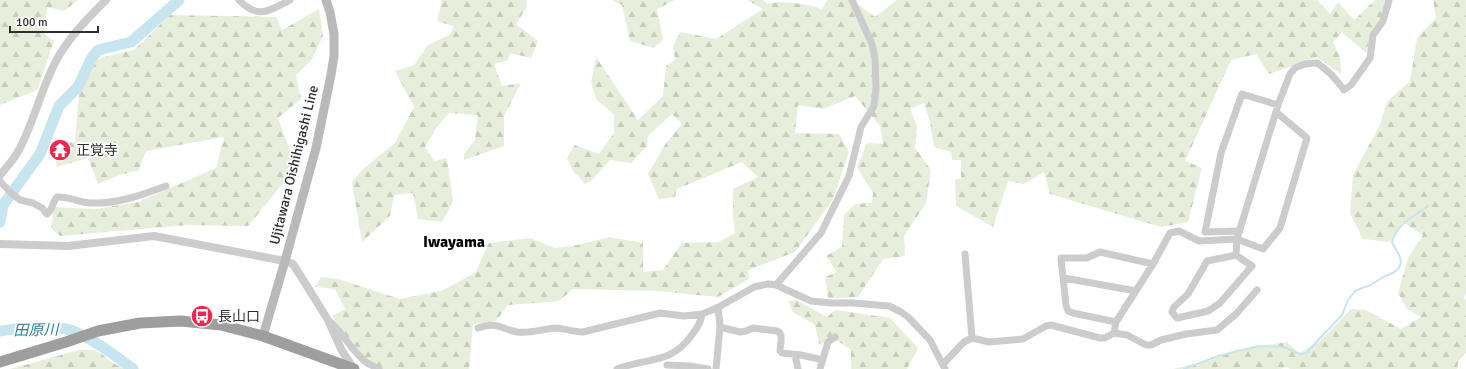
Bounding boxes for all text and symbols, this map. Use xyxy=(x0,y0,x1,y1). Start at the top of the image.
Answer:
scale bar xyxy=(10,8,98,34)
text: 100 m xyxy=(16,15,48,30)
street label: Ujitawara Oishihigashi Line xyxy=(266,84,322,246)
temple icon: 正覚寺 xyxy=(47,137,73,163)
place label: 正覚寺 xyxy=(76,142,118,159)
district label: Iwayama xyxy=(423,232,485,252)
bus stop icon: 長山口 xyxy=(189,303,215,329)
place label: 長山口 xyxy=(218,308,260,325)
water label: 田原川 xyxy=(13,321,61,339)

